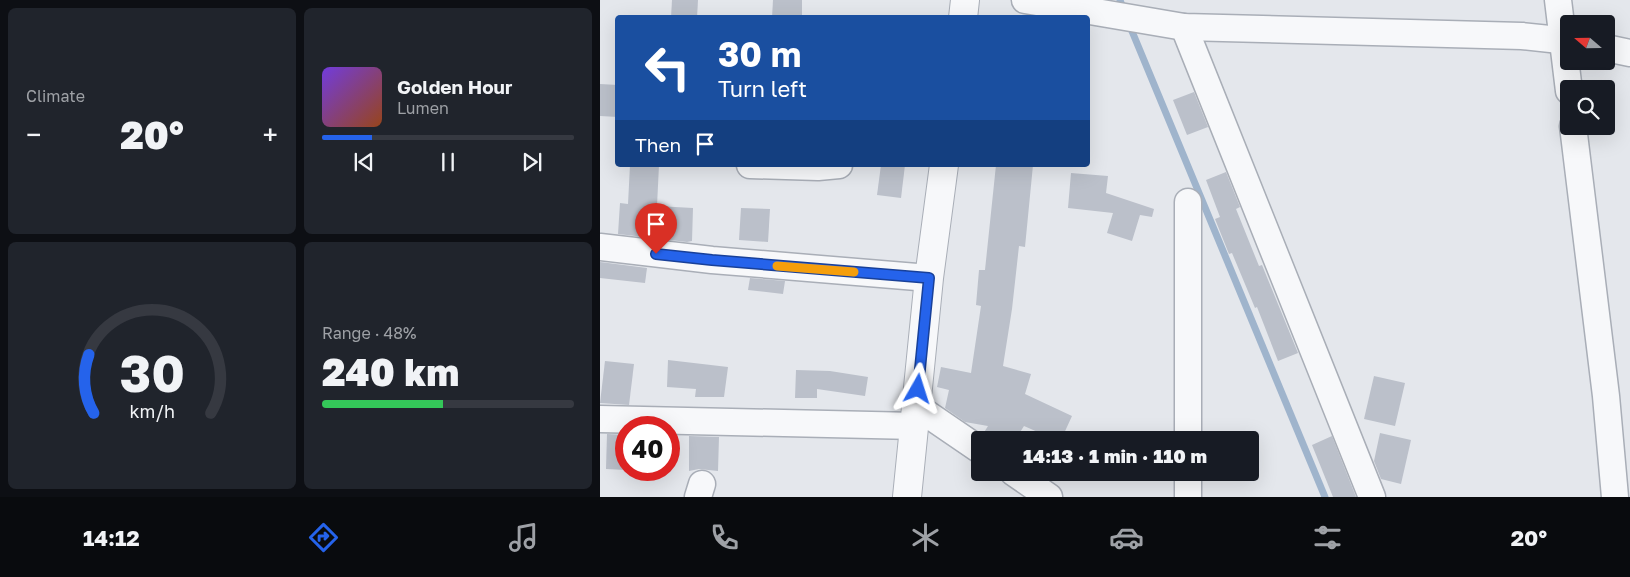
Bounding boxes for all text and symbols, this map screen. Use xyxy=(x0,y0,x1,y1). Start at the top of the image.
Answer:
north arrow xyxy=(1560,15,1615,70)
map controls xyxy=(1560,15,1615,135)
text: 30 m xyxy=(718,33,801,75)
icon: left xyxy=(635,35,700,100)
text: Golden Hour xyxy=(397,75,512,98)
text: Turn left xyxy=(718,75,807,102)
button: search xyxy=(1560,80,1615,135)
text: Climate xyxy=(26,86,85,106)
text: Lumen xyxy=(397,98,449,118)
text: 20° xyxy=(120,112,184,157)
text: − xyxy=(26,118,41,151)
text: + xyxy=(263,118,278,151)
icon: arrive xyxy=(691,130,719,158)
text: Then xyxy=(635,133,681,156)
icon: previous xyxy=(350,148,378,176)
icon: pause xyxy=(434,148,462,176)
icon: next xyxy=(518,148,546,176)
pin xyxy=(635,203,677,254)
icon: arrive xyxy=(642,210,670,238)
text: Range · 48% xyxy=(322,323,416,343)
text: 30 xyxy=(119,341,185,403)
text: 240 km xyxy=(322,349,459,394)
position arrow xyxy=(891,362,943,414)
text: km/h xyxy=(129,400,175,422)
speed limit sign: 40 xyxy=(615,416,680,481)
text: 14:13 · 1 min · 110 m xyxy=(1023,444,1207,467)
icon: directions xyxy=(306,520,341,555)
icon: music xyxy=(506,520,541,555)
icon: phone xyxy=(707,520,742,555)
icon: climate xyxy=(908,520,943,555)
icon: car xyxy=(1109,520,1144,555)
icon: filters xyxy=(1310,520,1345,555)
text: 14:12 xyxy=(83,524,140,551)
text: 20° xyxy=(1511,524,1547,551)

